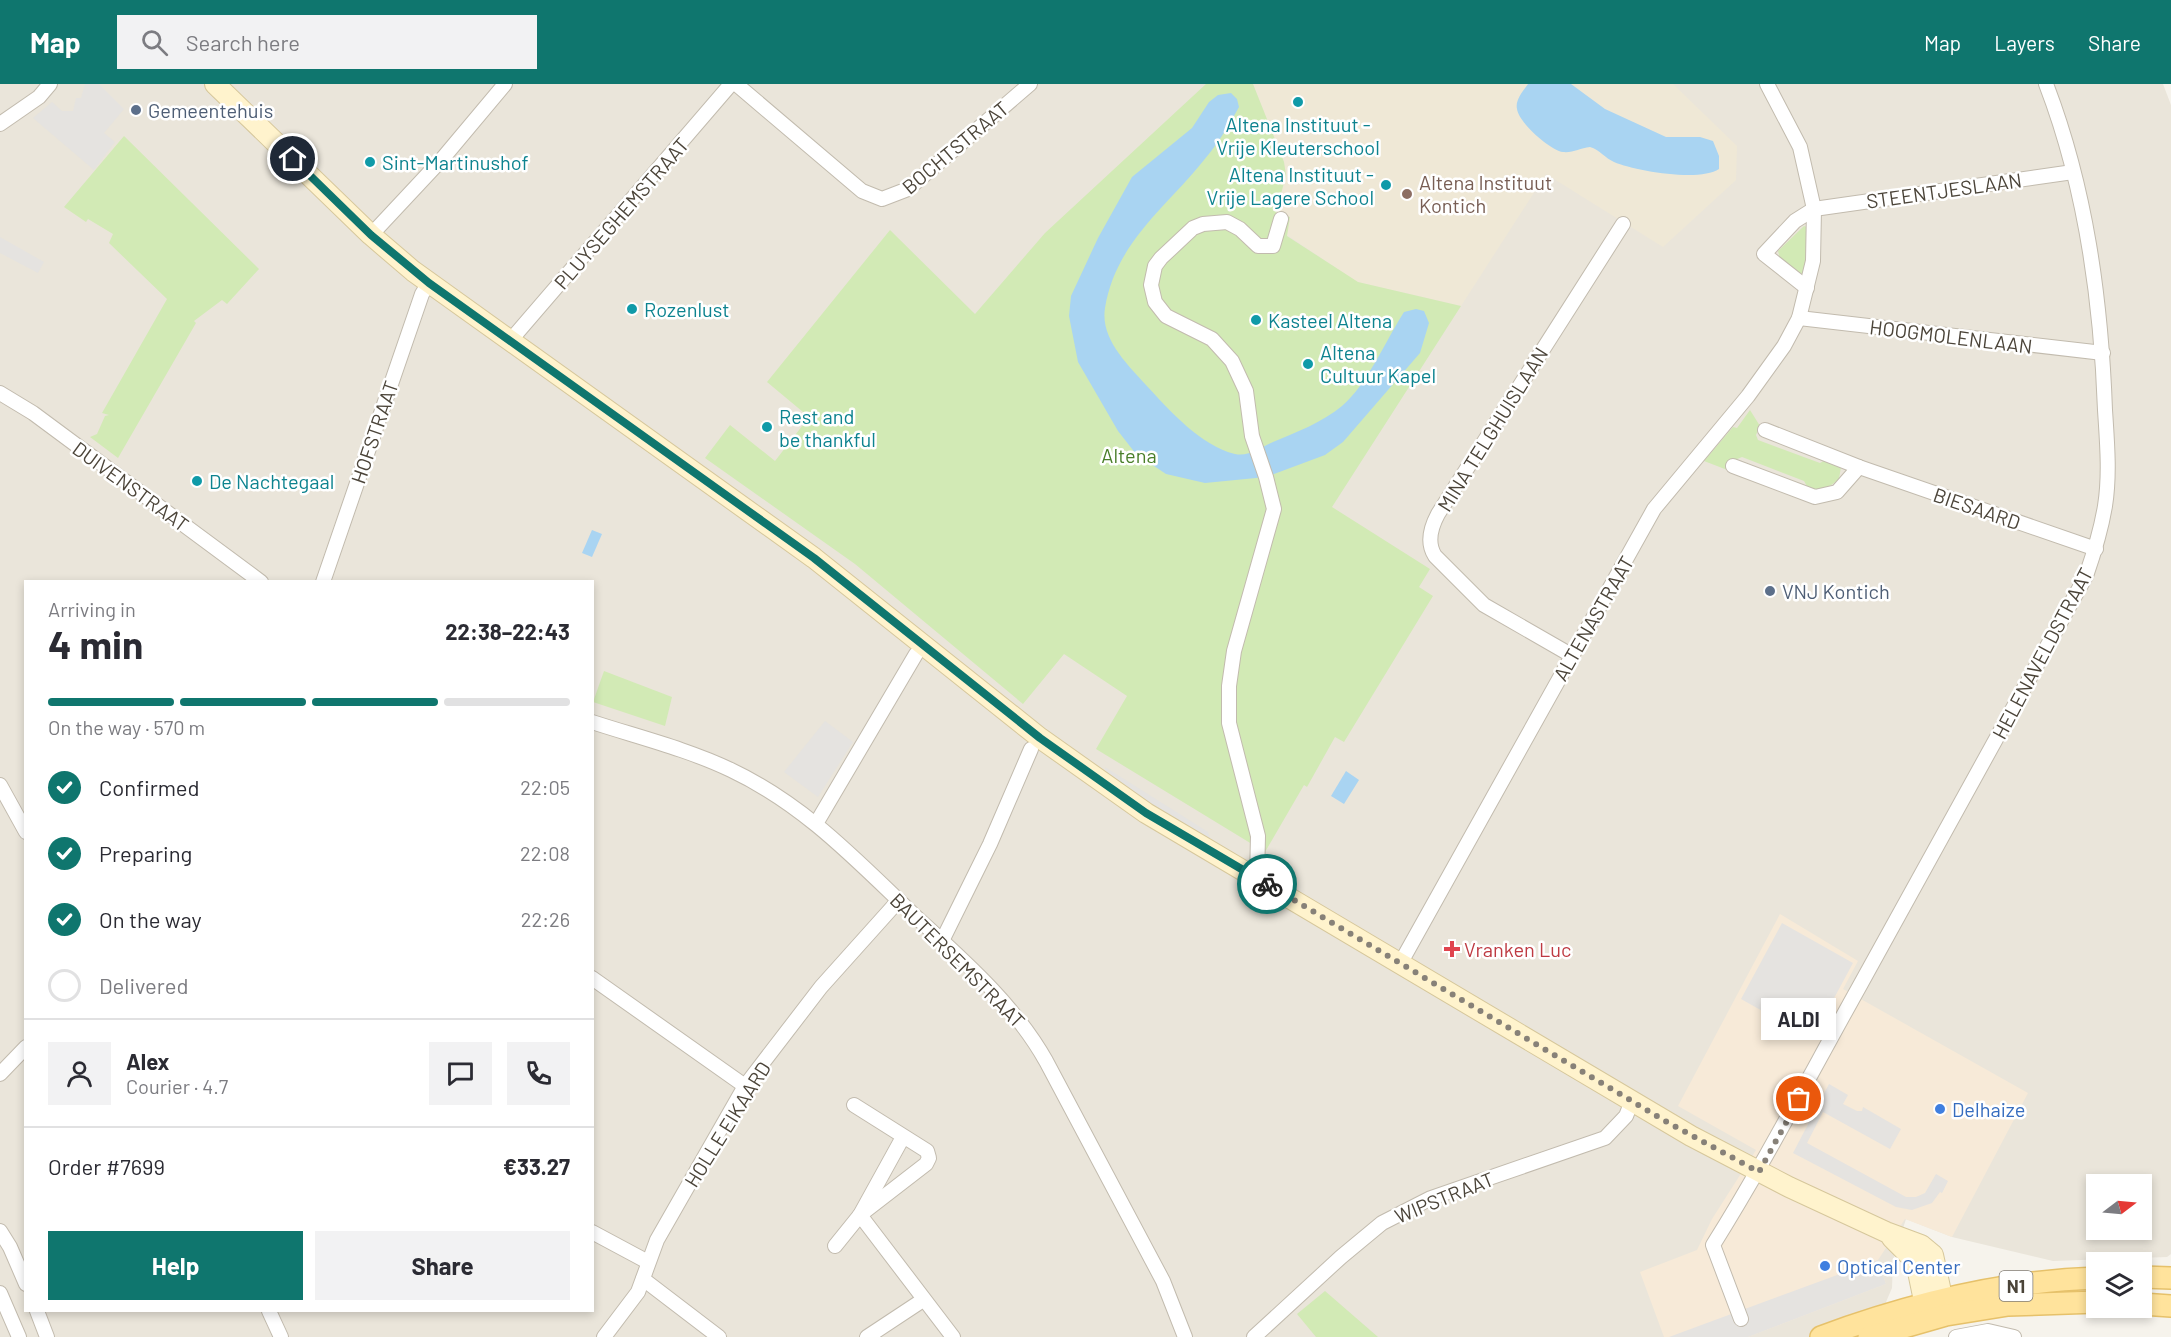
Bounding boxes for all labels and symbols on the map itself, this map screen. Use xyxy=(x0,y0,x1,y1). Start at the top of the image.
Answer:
marker: Altena Instituut - Vrije Kleuterschool xyxy=(1291,95,1305,109)
street label: BOCHTSTRAAT xyxy=(897,96,1013,198)
place label: Gemeentehuis xyxy=(148,98,273,122)
marker: Gemeentehuis xyxy=(129,103,143,117)
place label: Altena Instituut - Vrije Kleuterschool xyxy=(1216,112,1380,159)
street label: PLUYSEGHEMSTRAAT xyxy=(549,132,693,294)
pin xyxy=(267,133,318,184)
place label: Sint-Martinushof xyxy=(382,150,529,174)
marker: Sint-Martinushof xyxy=(363,155,377,169)
place label: Altena Instituut - Vrije Lagere School xyxy=(1207,162,1374,209)
street label: STEENTJESLAAN xyxy=(1865,167,2023,213)
place label: Altena Instituut Kontich xyxy=(1419,170,1552,217)
marker: Altena Instituut - Vrije Lagere School xyxy=(1379,178,1393,192)
marker: Altena Instituut Kontich xyxy=(1400,187,1414,201)
place label: Rozenlust xyxy=(644,297,730,321)
marker: Rozenlust xyxy=(625,302,639,316)
place label: Kasteel Altena xyxy=(1268,308,1392,332)
marker: Kasteel Altena xyxy=(1249,313,1263,327)
street label: HOOGMOLENLAAN xyxy=(1868,314,2034,358)
place label: Altena Cultuur Kapel xyxy=(1320,340,1436,387)
street label: MINA TELGHUISLAAN xyxy=(1432,342,1552,516)
marker: Altena Cultuur Kapel xyxy=(1301,357,1315,371)
street label: HOFSTRAAT xyxy=(345,378,403,486)
place label: Rest and be thankful xyxy=(779,404,876,451)
marker: Rest and be thankful xyxy=(760,420,774,434)
street label: DUIVENSTRAAT xyxy=(68,436,194,536)
park label: Altena xyxy=(1101,443,1157,467)
place label: De Nachtegaal xyxy=(209,469,334,493)
marker: De Nachtegaal xyxy=(190,474,204,488)
street label: BIESAARD xyxy=(1930,482,2024,534)
street label: ALTENASTRAAT xyxy=(1548,551,1638,685)
street label: HELENAVELDSTRAAT xyxy=(1987,563,2097,743)
place label: VNJ Kontich xyxy=(1782,579,1890,603)
marker: VNJ Kontich xyxy=(1763,584,1777,598)
courier xyxy=(1237,854,1297,914)
street label: BAUTERSEMSTRAAT xyxy=(886,888,1030,1032)
place label: Vranken Luc xyxy=(1464,937,1571,961)
marker: Vranken Luc xyxy=(1445,942,1459,956)
callout: ALDI xyxy=(1762,997,1836,1039)
street label: HOLLE EIKAARD xyxy=(679,1057,775,1191)
pin xyxy=(1773,1073,1824,1124)
place label: Delhaize xyxy=(1952,1097,2025,1121)
marker: Delhaize xyxy=(1933,1102,1947,1116)
street label: WIPSTRAAT xyxy=(1391,1166,1497,1228)
north arrow xyxy=(2086,1174,2152,1240)
place label: Optical Center xyxy=(1837,1254,1961,1278)
marker: Optical Center xyxy=(1818,1259,1832,1273)
road number: N1 xyxy=(2000,1271,2032,1301)

